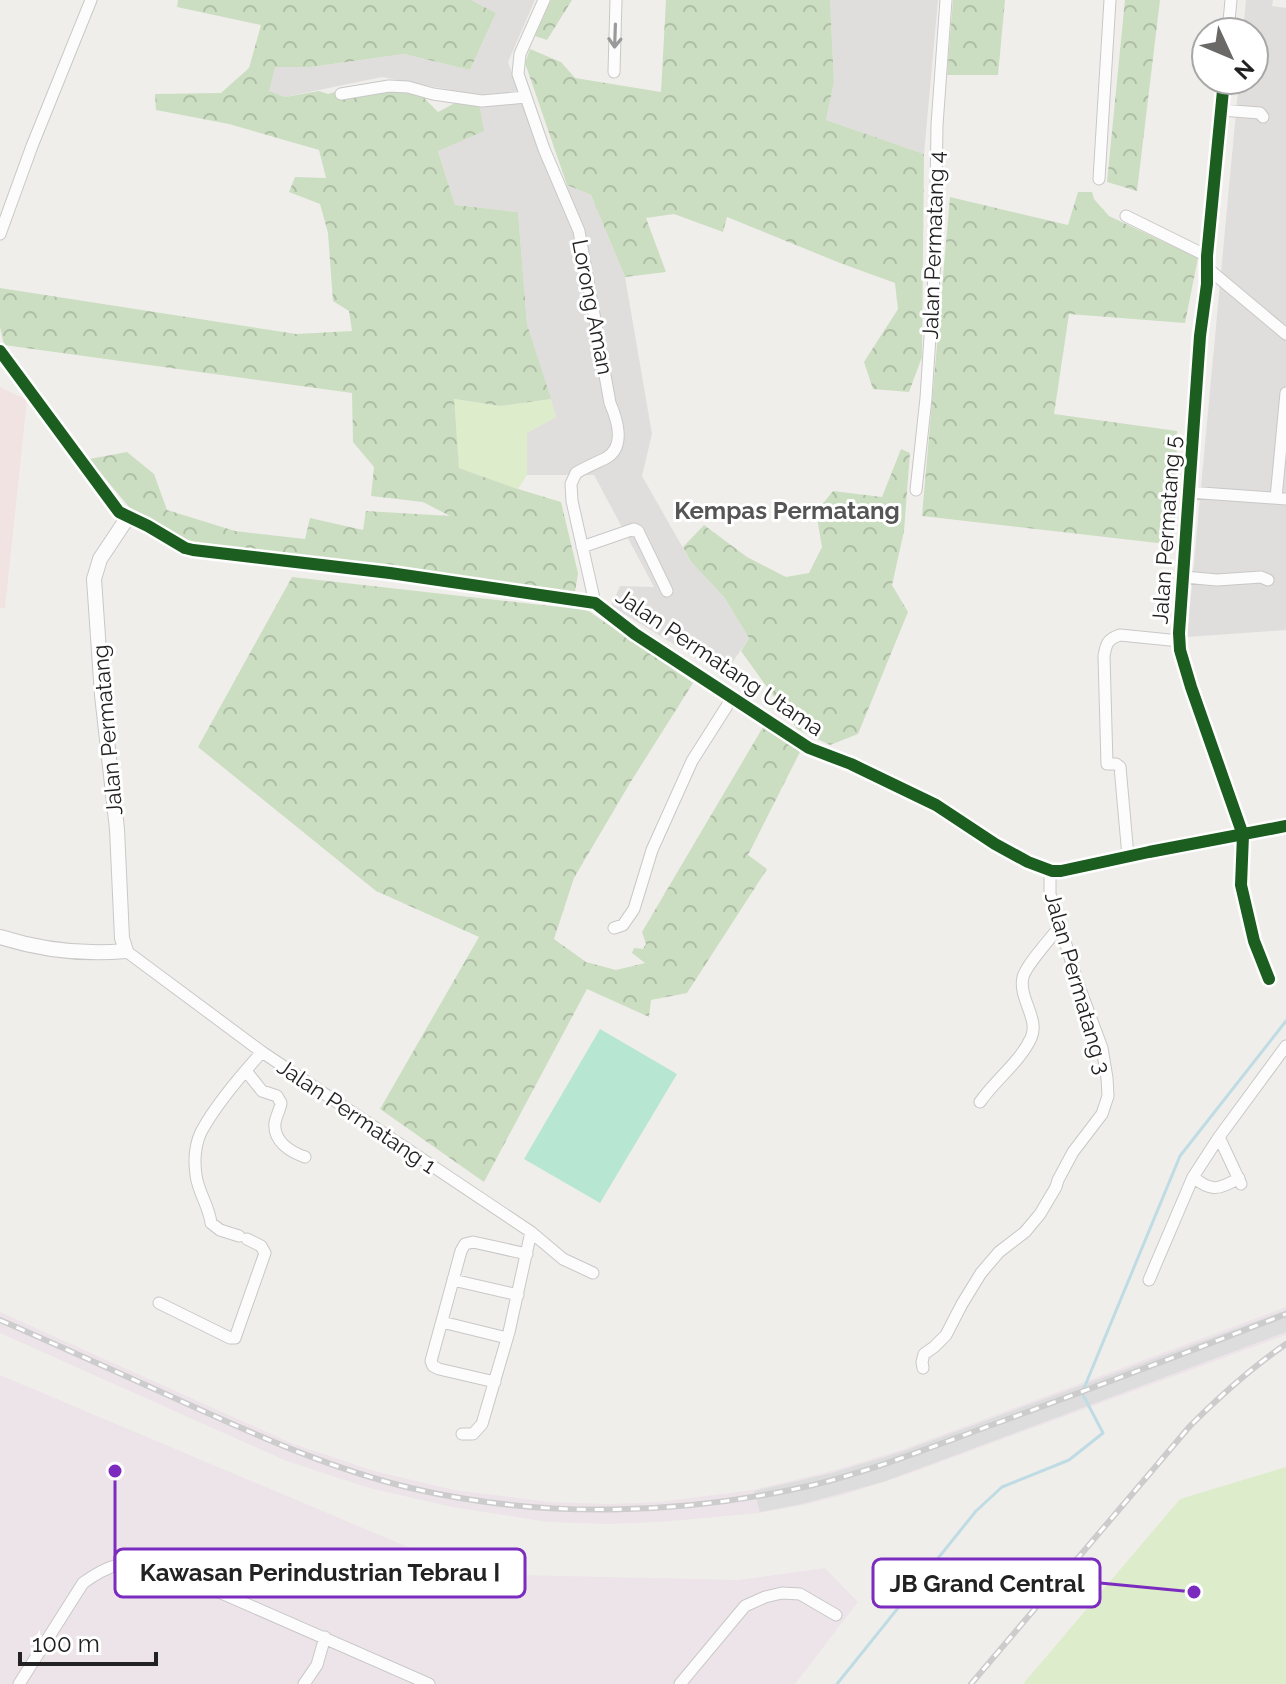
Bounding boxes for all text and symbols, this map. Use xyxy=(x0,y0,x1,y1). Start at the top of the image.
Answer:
north arrow xyxy=(1190,16,1270,96)
one-way arrow xyxy=(608,22,623,49)
text: N xyxy=(1229,55,1260,85)
street label: Jalan Permatang 4 xyxy=(917,150,949,340)
street label: Lorong Aman xyxy=(567,237,619,377)
street label: Jalan Permatang 5 xyxy=(1146,435,1186,625)
district label: Kempas Permatang xyxy=(674,496,900,525)
street label: Jalan Permatang Utama xyxy=(611,583,829,741)
street label: Jalan Permatang xyxy=(87,644,127,816)
street label: Jalan Permatang 3 xyxy=(1040,889,1116,1077)
street label: Jalan Permatang 1 xyxy=(273,1053,441,1179)
callout: Kawasan Perindustrian Tebrau Ⅰ xyxy=(115,1549,525,1597)
text: Kawasan Perindustrian Tebrau Ⅰ xyxy=(140,1558,500,1587)
callout: JB Grand Central xyxy=(873,1559,1100,1607)
text: JB Grand Central xyxy=(889,1569,1085,1598)
scale bar xyxy=(20,1616,156,1666)
text: 100 m xyxy=(32,1629,100,1658)

